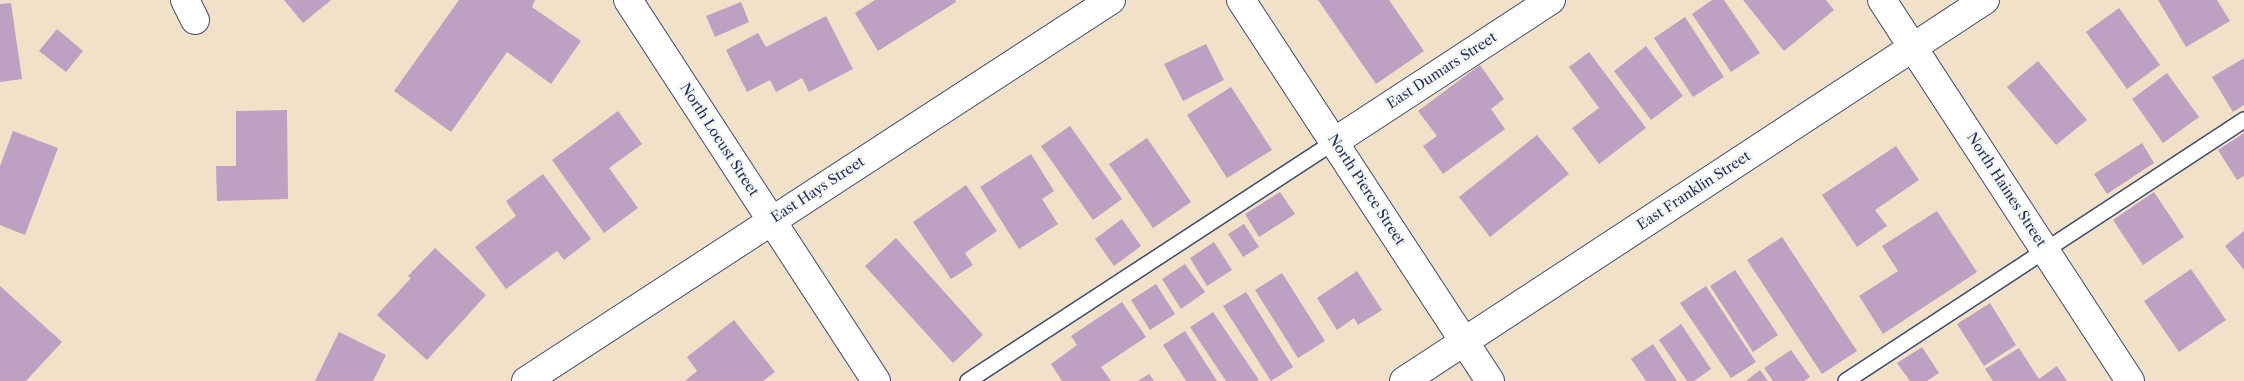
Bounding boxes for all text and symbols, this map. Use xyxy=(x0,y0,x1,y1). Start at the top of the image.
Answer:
street label: East Dumars Street xyxy=(1384,29,1500,113)
street label: North Locust Street xyxy=(676,80,762,200)
street label: North Haines Street xyxy=(1963,130,2049,250)
street label: North Pierce Street xyxy=(1324,131,1408,249)
street label: East Franklin Street xyxy=(1634,148,1754,234)
street label: East Hays Street xyxy=(768,154,868,226)

